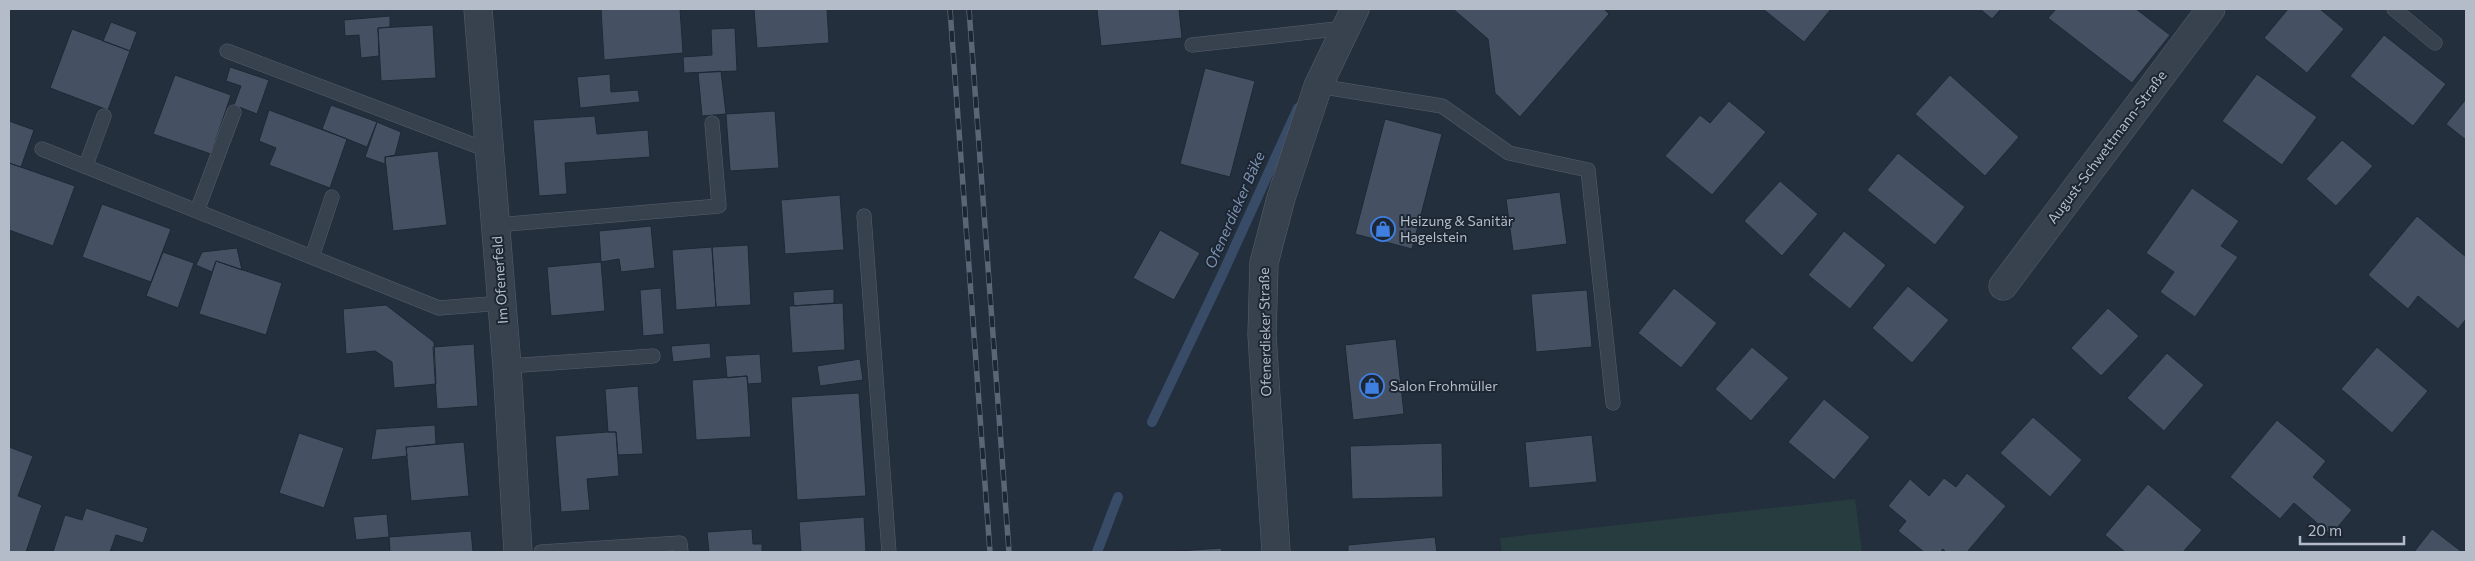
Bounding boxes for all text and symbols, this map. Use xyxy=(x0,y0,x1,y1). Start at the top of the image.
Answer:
street label: August-Schwettmann-Straße xyxy=(2043,67,2170,227)
water label: Ofenerdieker Bäke xyxy=(1200,148,1268,271)
place label: Heizung & Sanitär Hagelstein xyxy=(1400,212,1514,245)
shop icon: Heizung & Sanitär Hagelstein xyxy=(1370,216,1396,242)
street label: Im Ofenerfeld xyxy=(488,236,511,325)
street label: Ofenerdieker Straße xyxy=(1255,267,1274,397)
shop icon: Salon Frohmüller xyxy=(1359,373,1385,399)
place label: Salon Frohmüller xyxy=(1390,377,1498,394)
scale bar xyxy=(2300,514,2404,546)
text: 20 m xyxy=(2308,521,2342,539)

